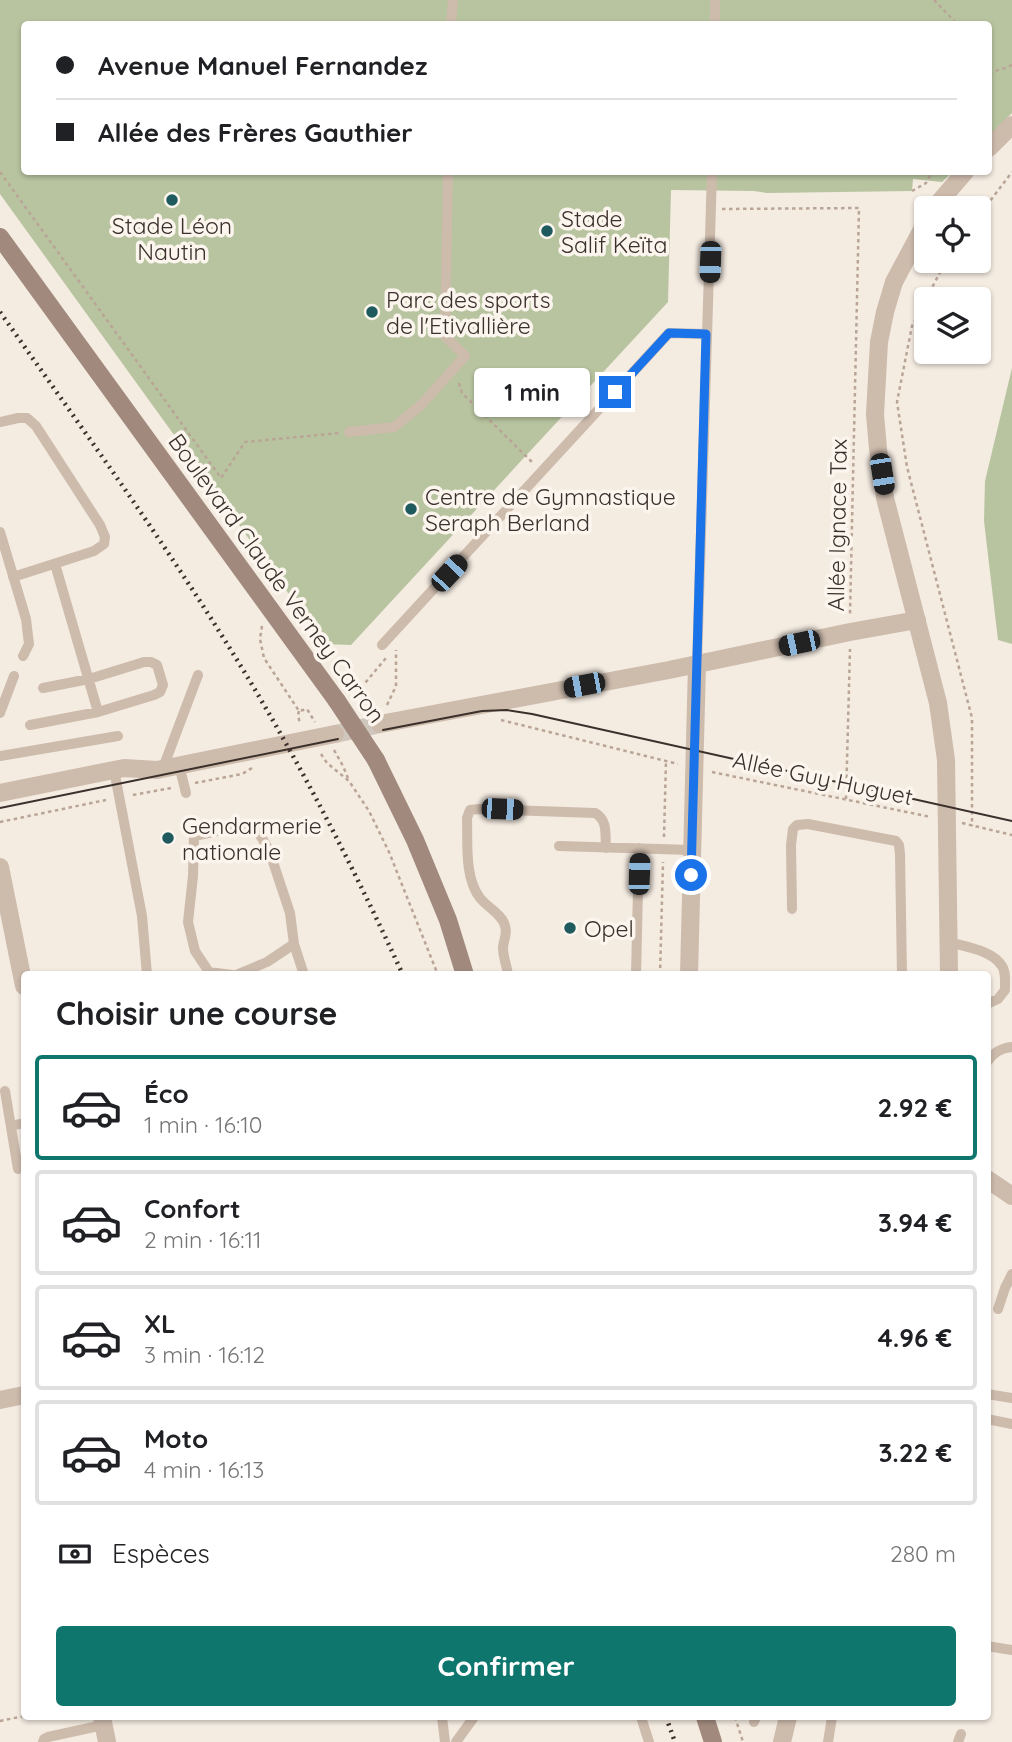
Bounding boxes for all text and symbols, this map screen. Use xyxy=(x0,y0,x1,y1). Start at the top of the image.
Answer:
text: Avenue Manuel Fernandez xyxy=(98,49,428,82)
text: Allée des Frères Gauthier xyxy=(98,116,413,149)
marker: Stade Léon Nautin xyxy=(164,192,180,208)
map controls xyxy=(914,196,991,364)
button: locate xyxy=(914,196,991,273)
place label: Stade Salif Keïta xyxy=(561,204,667,259)
place label: Stade Léon Nautin xyxy=(112,211,232,266)
marker: Stade Salif Keïta xyxy=(539,223,555,239)
car xyxy=(699,241,722,283)
place label: Parc des sports de l'Etivallière xyxy=(386,285,551,340)
button: layers xyxy=(914,287,991,364)
marker: Parc des sports de l'Etivallière xyxy=(364,304,380,320)
callout: 1 min xyxy=(475,368,590,416)
route end xyxy=(599,376,631,408)
text: 1 min xyxy=(504,378,560,407)
street label: Boulevard Claude Verney Carron xyxy=(162,428,392,728)
street label: Allée Ignace Tax xyxy=(821,438,853,612)
car xyxy=(869,452,896,496)
place label: Centre de Gymnastique Seraph Berland xyxy=(425,482,676,537)
marker: Centre de Gymnastique Seraph Berland xyxy=(403,501,419,517)
car xyxy=(427,550,472,596)
car xyxy=(777,628,822,658)
car xyxy=(562,671,607,699)
street label: Allée Guy Huguet xyxy=(730,745,916,811)
car xyxy=(481,798,524,820)
place label: Gendarmerie nationale xyxy=(182,811,322,866)
marker: Gendarmerie nationale xyxy=(160,830,176,846)
car xyxy=(628,853,651,895)
route start xyxy=(675,859,707,891)
place label: Opel xyxy=(584,914,634,943)
marker: Opel xyxy=(562,920,578,936)
text: Choisir une course xyxy=(56,993,337,1033)
icon: car xyxy=(60,1076,123,1139)
text: Éco xyxy=(144,1077,189,1110)
text: 2.92 € xyxy=(878,1091,952,1124)
text: 1 min · 16:10 xyxy=(144,1110,262,1139)
icon: car xyxy=(60,1191,123,1254)
text: Confort xyxy=(144,1192,241,1225)
text: 3.94 € xyxy=(878,1206,952,1239)
text: 2 min · 16:11 xyxy=(144,1225,261,1254)
icon: car xyxy=(60,1306,123,1369)
text: XL xyxy=(144,1307,176,1340)
text: 4.96 € xyxy=(878,1321,952,1354)
text: 3 min · 16:12 xyxy=(144,1340,265,1369)
icon: car xyxy=(60,1421,123,1484)
text: Moto xyxy=(144,1422,208,1455)
text: 3.22 € xyxy=(878,1436,952,1469)
text: 4 min · 16:13 xyxy=(144,1455,264,1484)
icon: cash xyxy=(56,1535,94,1573)
text: Espèces xyxy=(112,1537,210,1570)
text: 280 m xyxy=(890,1539,956,1568)
button: Confirmer xyxy=(56,1626,956,1706)

